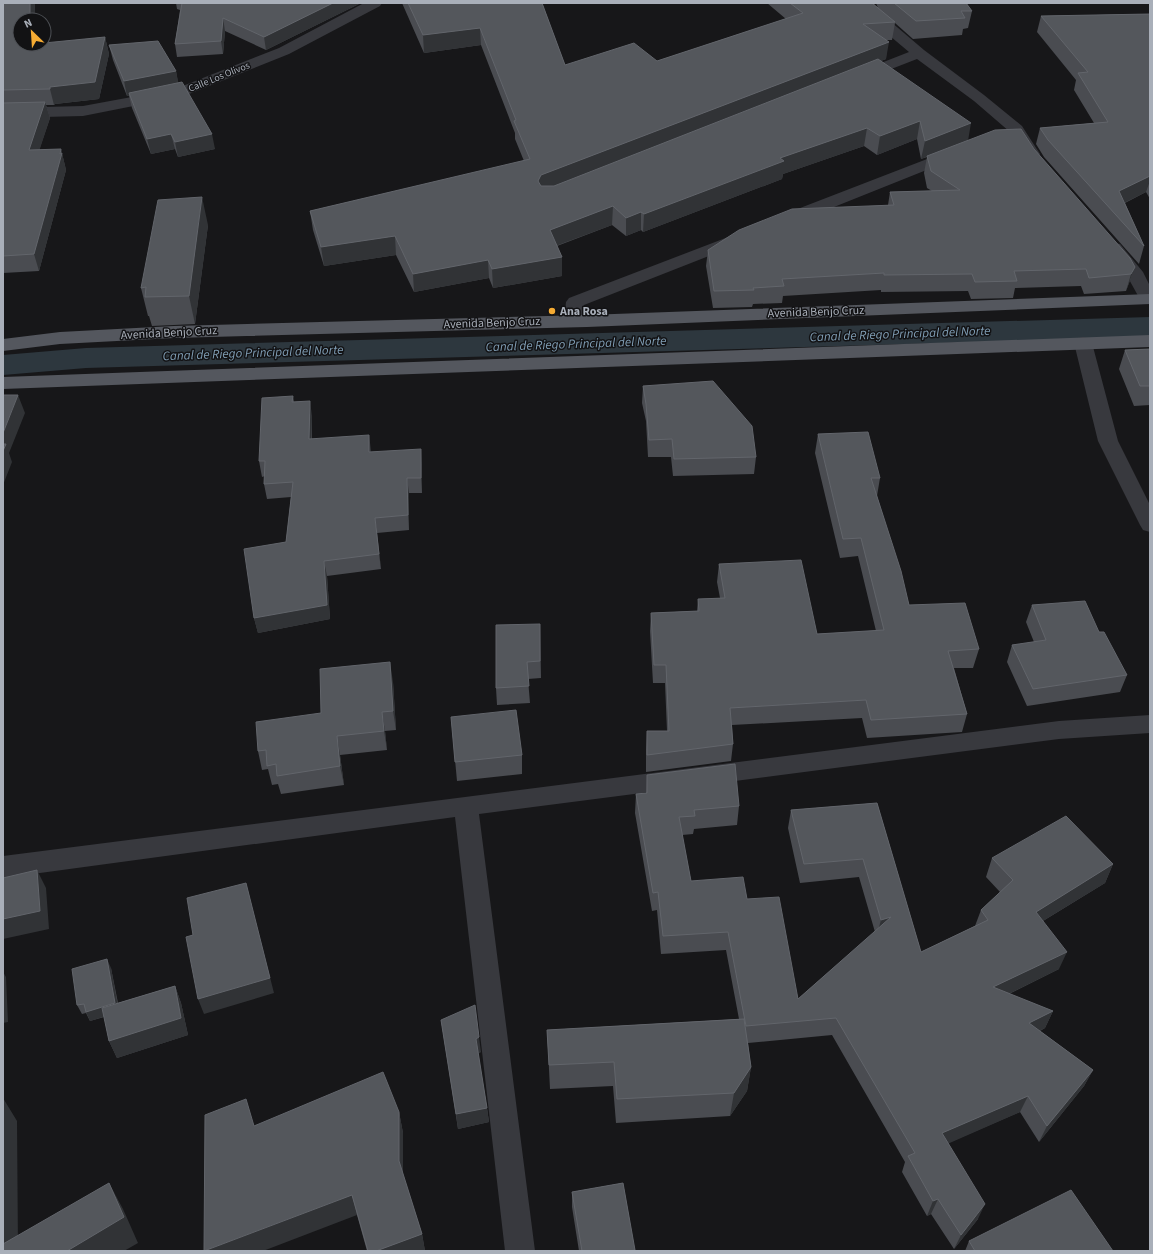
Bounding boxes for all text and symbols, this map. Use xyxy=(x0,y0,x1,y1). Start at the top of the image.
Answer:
north arrow xyxy=(12,12,52,52)
text: N xyxy=(21,15,34,32)
street label: Calle Los Olivos xyxy=(186,58,252,96)
street label: Avenida Benjo Cruz xyxy=(767,302,865,322)
place label: Ana Rosa xyxy=(559,303,608,320)
marker: Ana Rosa xyxy=(547,306,557,316)
street label: Avenida Benjo Cruz xyxy=(443,313,541,333)
street label: Avenida Benjo Cruz xyxy=(120,322,218,344)
water label: Canal de Riego Principal del Norte xyxy=(809,322,991,346)
water label: Canal de Riego Principal del Norte xyxy=(485,332,667,356)
water label: Canal de Riego Principal del Norte xyxy=(162,341,344,365)

